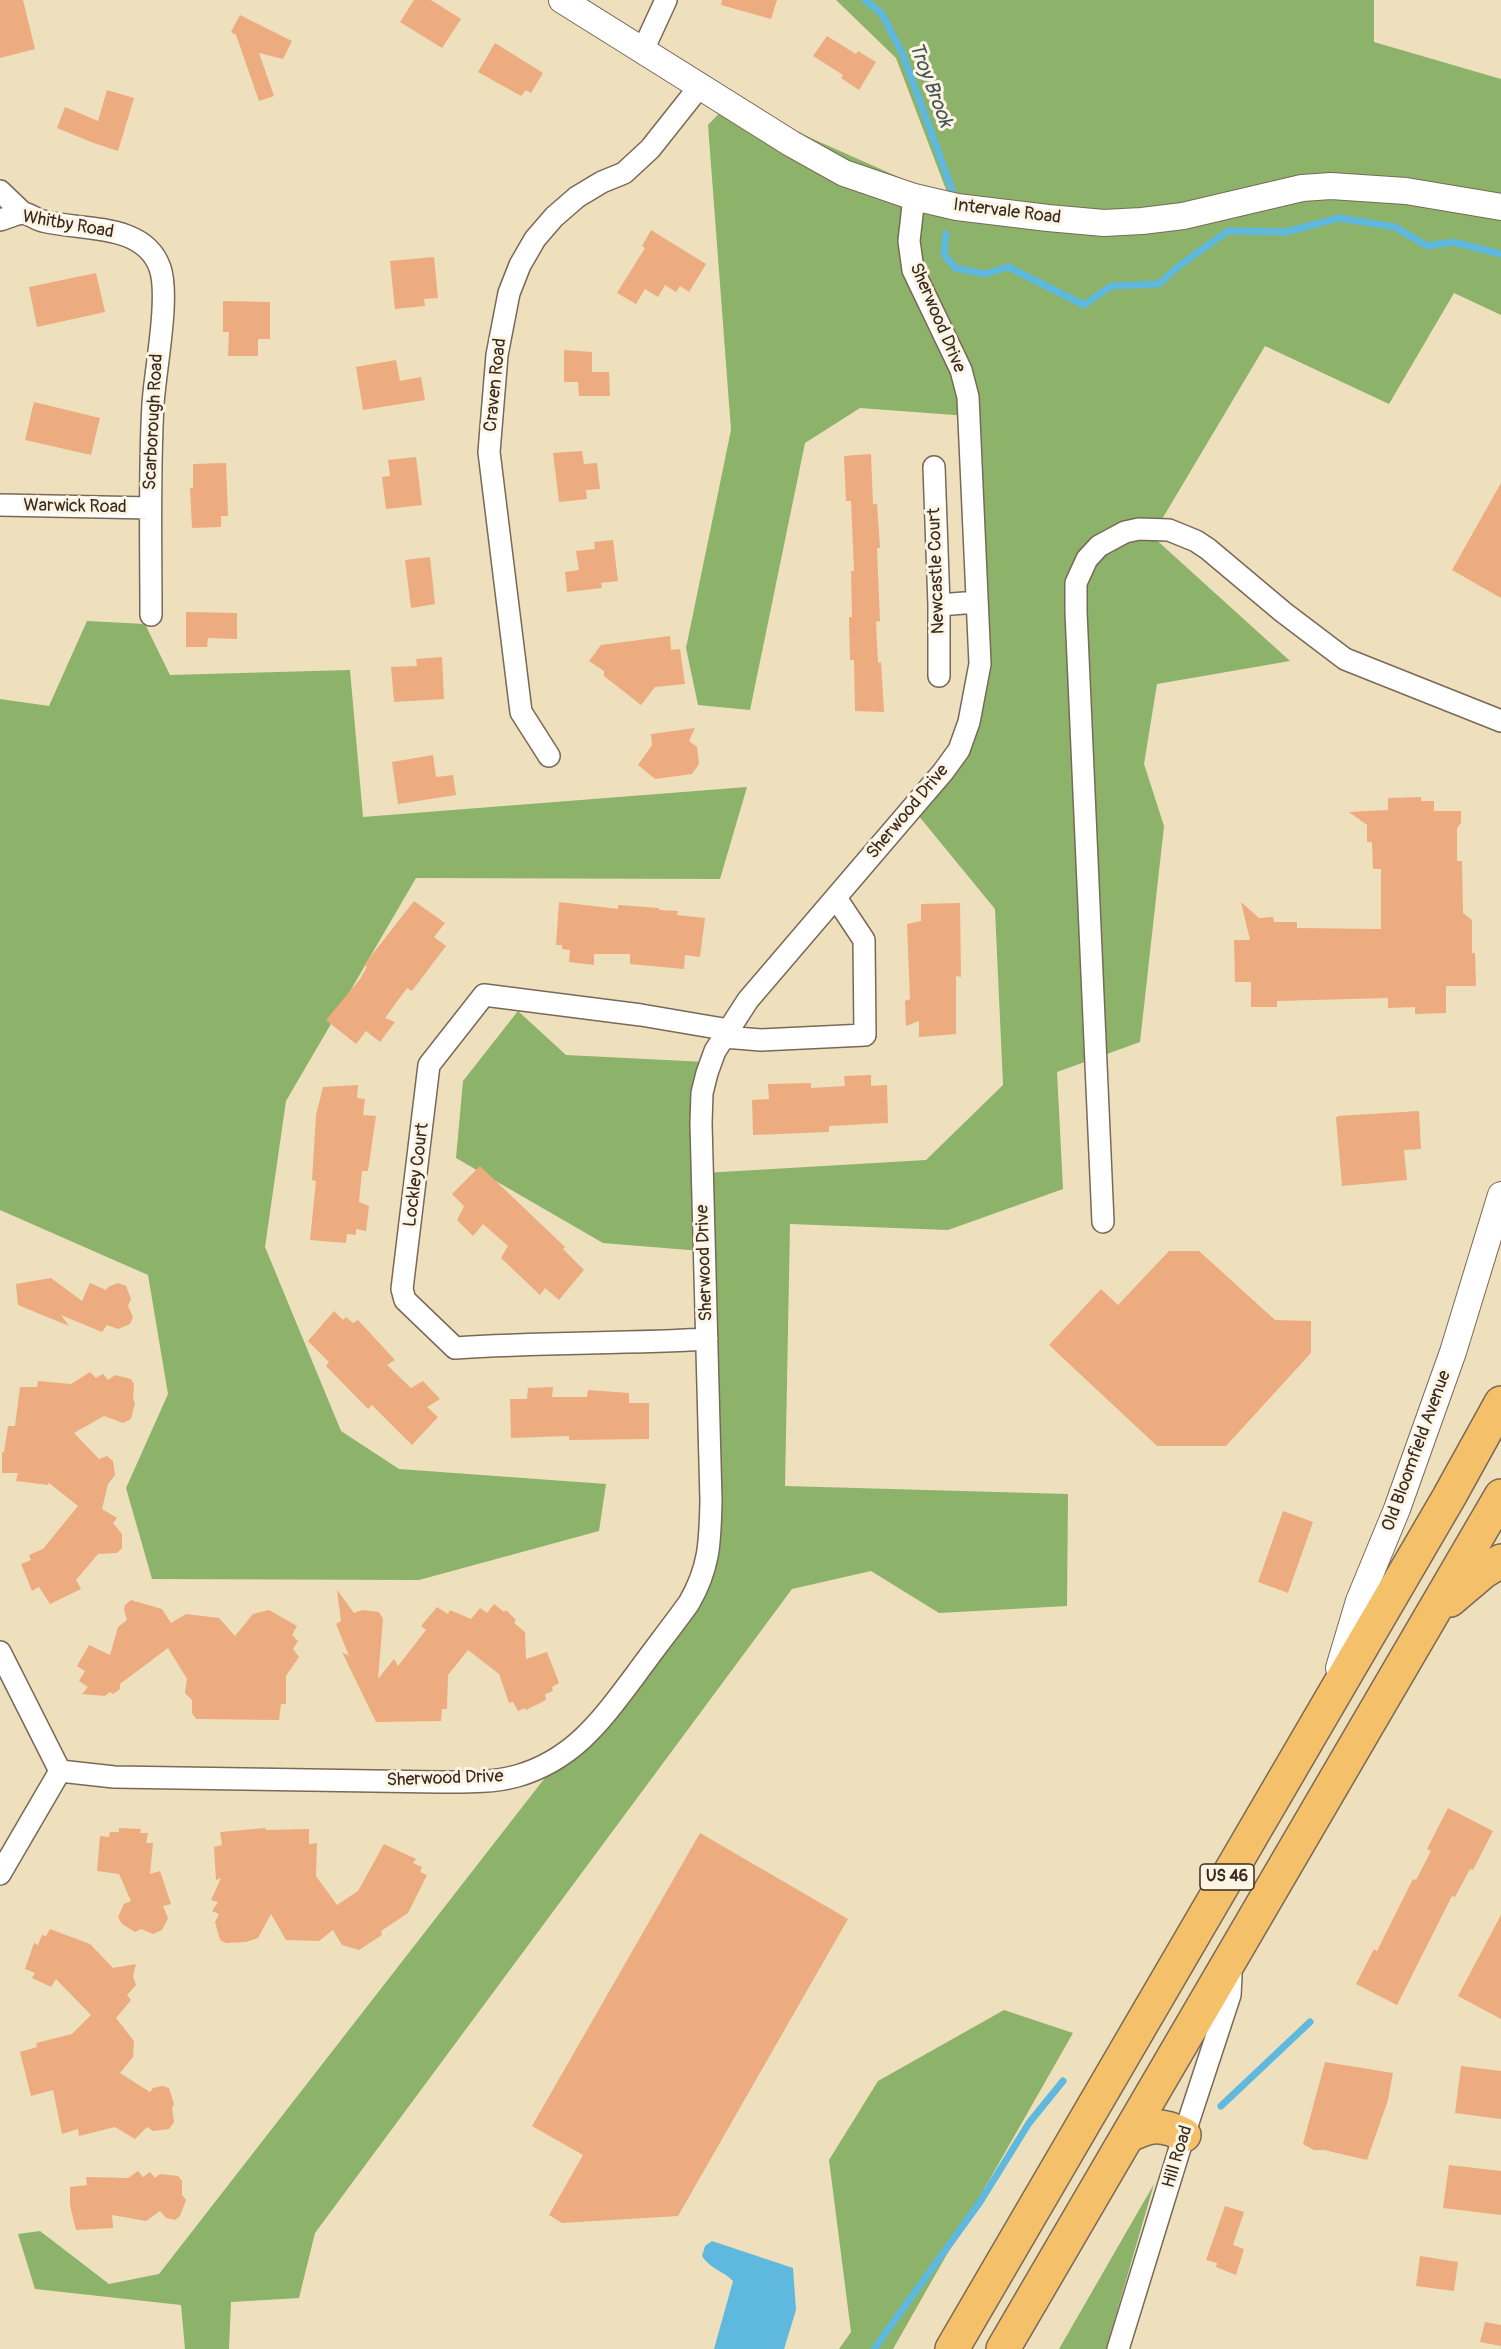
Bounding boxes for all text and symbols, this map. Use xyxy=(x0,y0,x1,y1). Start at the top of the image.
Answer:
water label: Troy Brook xyxy=(903,39,957,131)
street label: Intervale Road xyxy=(952,195,1062,229)
street label: Whitby Road xyxy=(21,206,115,244)
street label: Sherwood Drive xyxy=(904,260,970,376)
street label: Craven Road xyxy=(480,337,512,433)
street label: Scarborough Road xyxy=(140,353,168,491)
street label: Warwick Road xyxy=(23,495,127,519)
street label: Newcastle Court xyxy=(924,507,950,635)
street label: Sherwood Drive xyxy=(862,760,954,864)
street label: Lockley Court xyxy=(400,1122,434,1228)
street label: Sherwood Drive xyxy=(692,1204,718,1322)
street label: Old Bloomfield Avenue xyxy=(1378,1368,1456,1534)
street label: Sherwood Drive xyxy=(386,1766,504,1792)
road number: US 46 xyxy=(1200,1864,1254,1890)
street label: Hill Road xyxy=(1158,2123,1198,2191)

